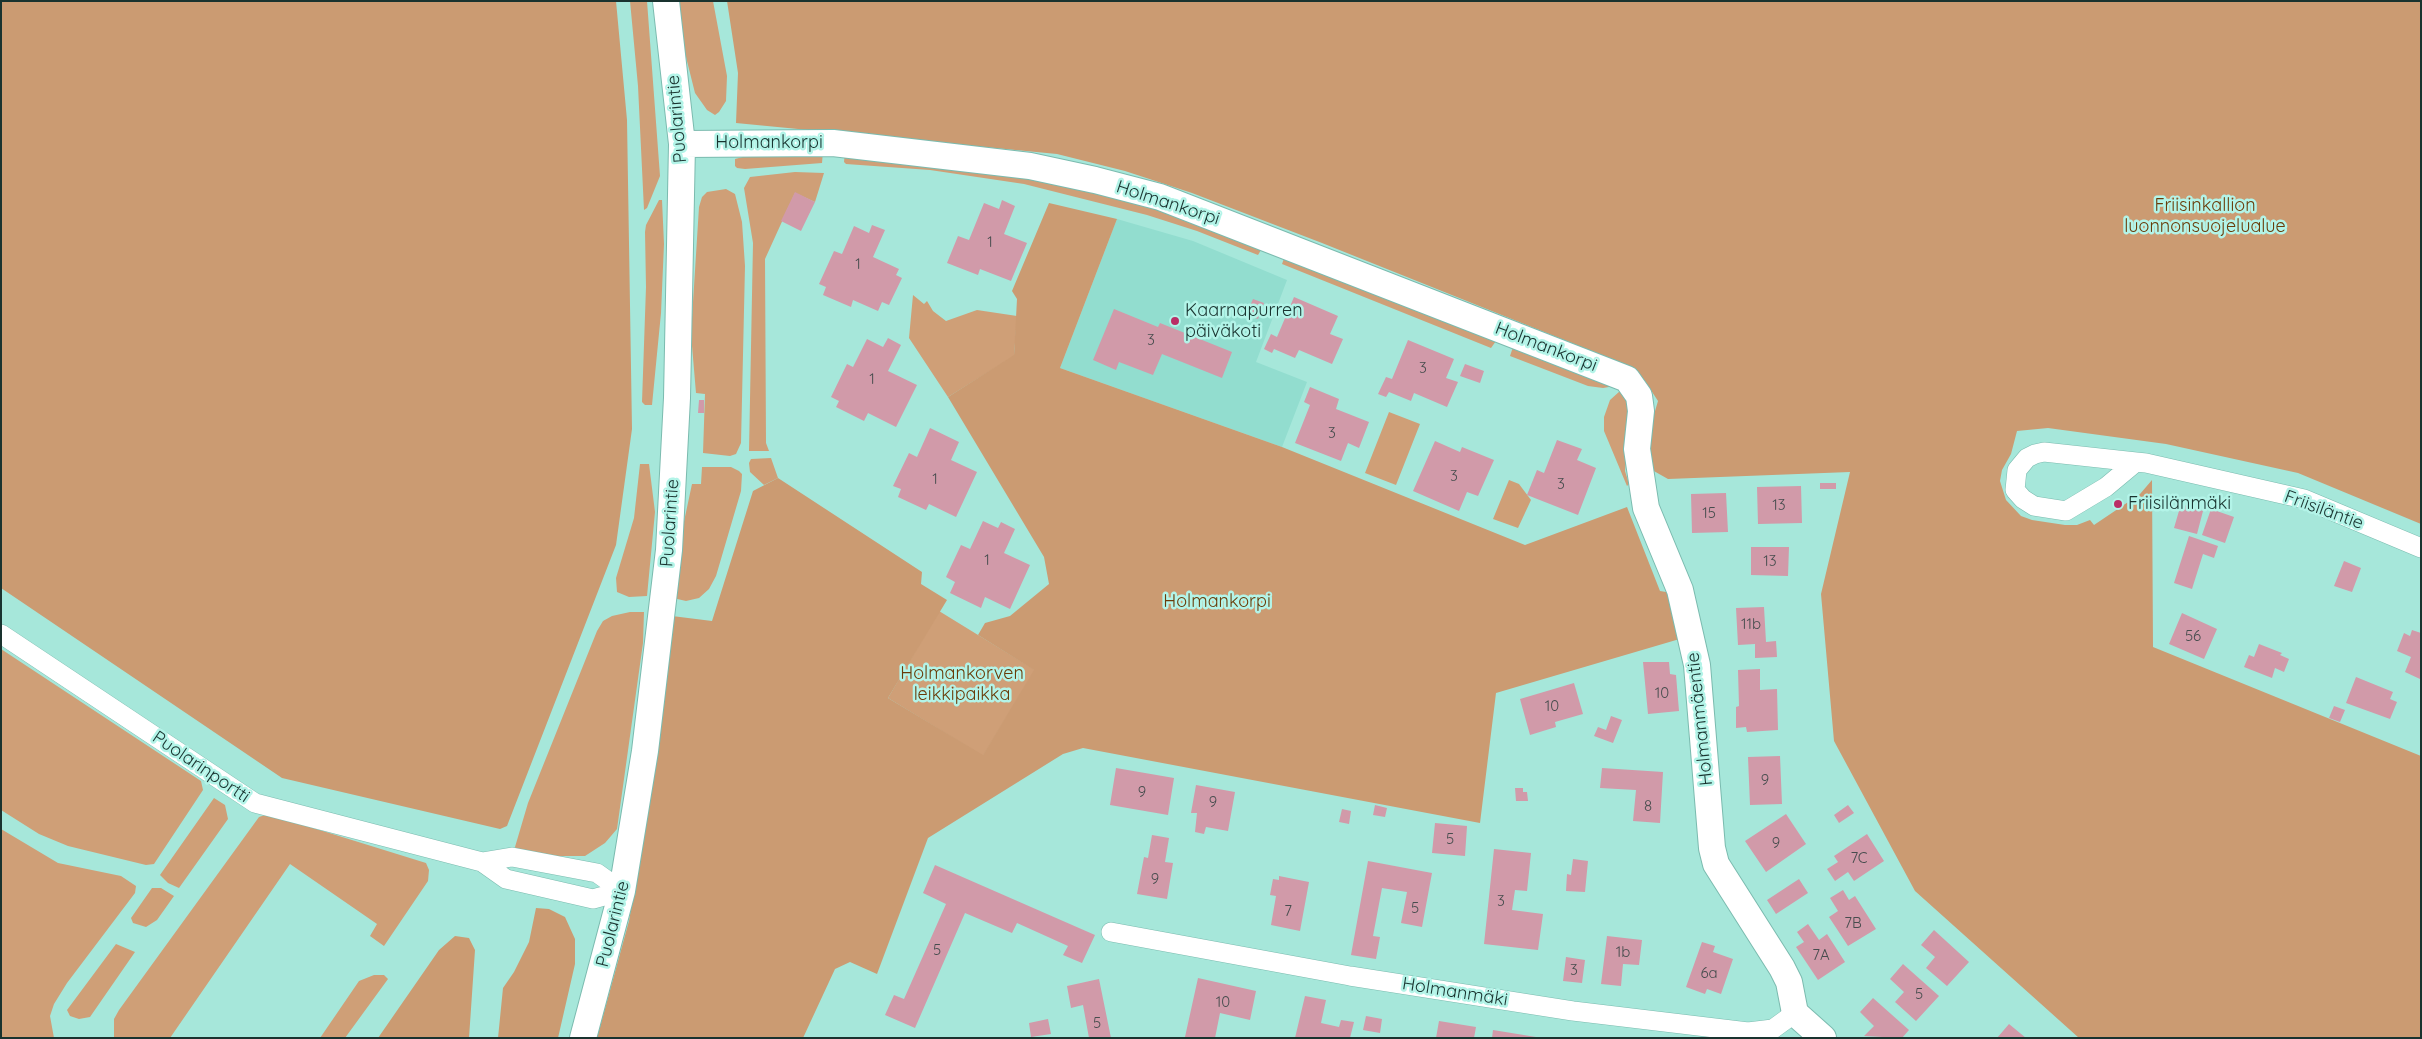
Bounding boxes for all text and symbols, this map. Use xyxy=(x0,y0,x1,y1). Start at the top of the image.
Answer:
street label: Puolarintie xyxy=(662,74,692,164)
street label: Holmankorpi xyxy=(715,132,823,154)
street label: Holmankorpi xyxy=(1114,176,1222,230)
park label: Friisinkallion luonnonsuojelualue xyxy=(2124,195,2286,238)
house number: 1 xyxy=(987,233,993,251)
house number: 1 xyxy=(855,255,861,273)
place label: Kaarnapurren päiväkoti xyxy=(1185,300,1303,342)
marker: Kaarnapurren päiväkoti xyxy=(1169,315,1181,327)
street label: Holmankorpi xyxy=(1492,318,1600,376)
house number: 3 xyxy=(1147,331,1155,349)
house number: 3 xyxy=(1419,359,1427,377)
house number: 1 xyxy=(869,370,875,388)
house number: 3 xyxy=(1328,424,1336,442)
house number: 3 xyxy=(1450,467,1458,485)
house number: 1 xyxy=(932,470,938,488)
house number: 3 xyxy=(1557,475,1565,493)
street label: Puolarintie xyxy=(656,478,684,568)
street label: Friisiläntie xyxy=(2282,486,2366,534)
place label: Friisilänmäki xyxy=(2128,493,2231,515)
house number: 13 xyxy=(1772,496,1786,514)
marker: Friisilänmäki xyxy=(2112,498,2124,510)
house number: 15 xyxy=(1702,504,1716,522)
house number: 1 xyxy=(984,551,990,569)
house number: 13 xyxy=(1763,552,1777,570)
park label: Holmankorpi xyxy=(1163,591,1271,613)
house number: 11b xyxy=(1741,615,1761,633)
house number: 56 xyxy=(2185,627,2201,645)
street label: Holmanmäentie xyxy=(1682,651,1718,787)
park label: Holmankorven leikkipaikka xyxy=(900,663,1024,706)
house number: 10 xyxy=(1655,684,1669,702)
house number: 10 xyxy=(1545,697,1559,715)
street label: Puolarinportti xyxy=(148,727,254,807)
house number: 9 xyxy=(1761,771,1769,789)
house number: 9 xyxy=(1138,783,1146,801)
house number: 9 xyxy=(1209,793,1217,811)
house number: 8 xyxy=(1644,797,1652,815)
house number: 5 xyxy=(1446,830,1454,848)
house number: 9 xyxy=(1772,834,1780,852)
house number: 7C xyxy=(1850,849,1868,867)
house number: 9 xyxy=(1151,870,1159,888)
street label: Puolarintie xyxy=(592,879,634,969)
house number: 3 xyxy=(1497,892,1505,910)
house number: 5 xyxy=(1411,899,1419,917)
house number: 7 xyxy=(1284,902,1292,920)
house number: 7B xyxy=(1844,914,1862,932)
house number: 5 xyxy=(933,941,941,959)
house number: 1b xyxy=(1616,943,1630,961)
house number: 7A xyxy=(1812,946,1830,964)
house number: 3 xyxy=(1570,961,1578,979)
house number: 6a xyxy=(1700,964,1718,982)
street label: Holmanmäki xyxy=(1401,973,1509,1011)
house number: 5 xyxy=(1915,985,1923,1003)
house number: 10 xyxy=(1216,993,1230,1011)
house number: 5 xyxy=(1093,1014,1101,1032)

